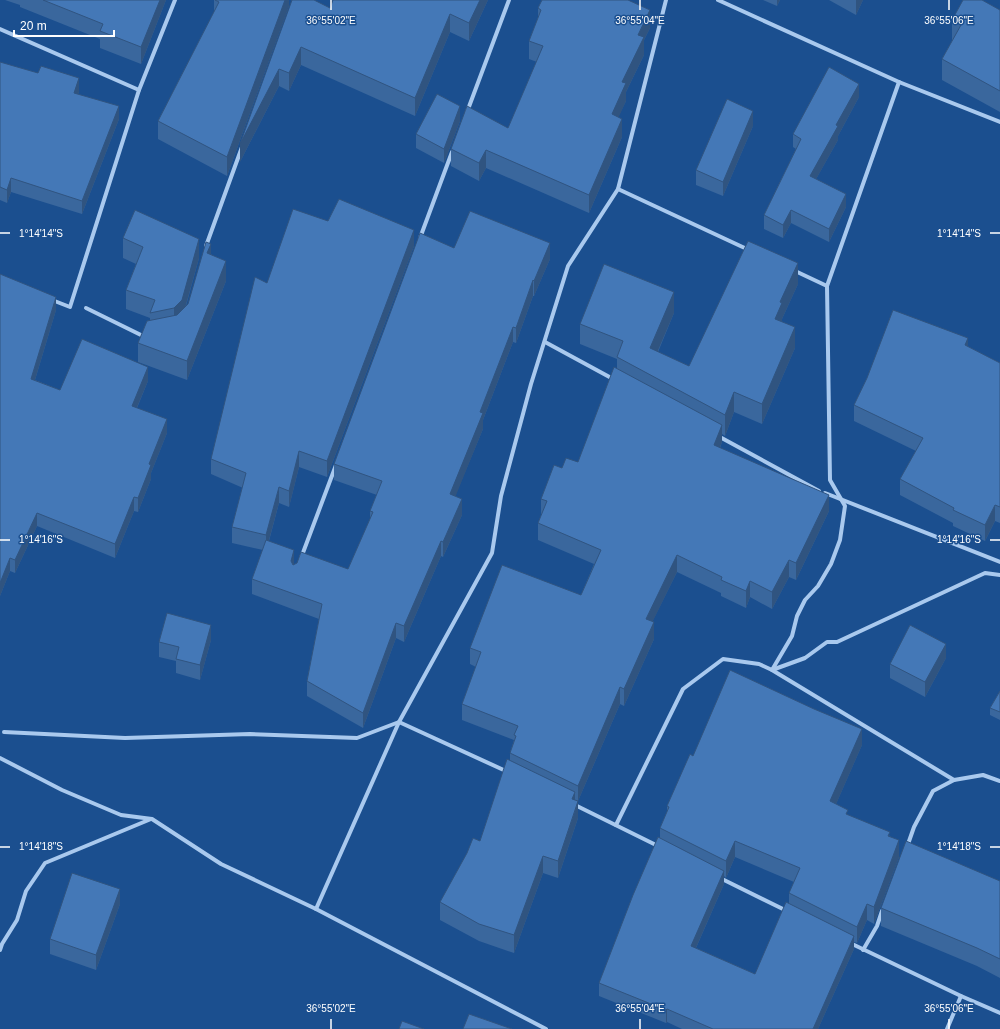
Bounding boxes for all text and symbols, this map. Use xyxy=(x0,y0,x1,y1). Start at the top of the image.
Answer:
scale bar xyxy=(14,12,114,38)
text: 36°55'02"E xyxy=(306,15,356,26)
text: 36°55'04"E xyxy=(615,15,665,26)
text: 36°55'06"E xyxy=(924,15,974,26)
text: 20 m xyxy=(20,19,47,33)
text: 1°14'14"S xyxy=(19,228,63,239)
text: 1°14'14"S xyxy=(937,228,981,239)
text: 1°14'16"S xyxy=(19,534,63,545)
text: 1°14'16"S xyxy=(937,534,981,545)
text: 1°14'18"S xyxy=(19,841,63,852)
text: 1°14'18"S xyxy=(937,841,981,852)
text: 36°55'02"E xyxy=(306,1003,356,1014)
text: 36°55'04"E xyxy=(615,1003,665,1014)
text: 36°55'06"E xyxy=(924,1003,974,1014)

